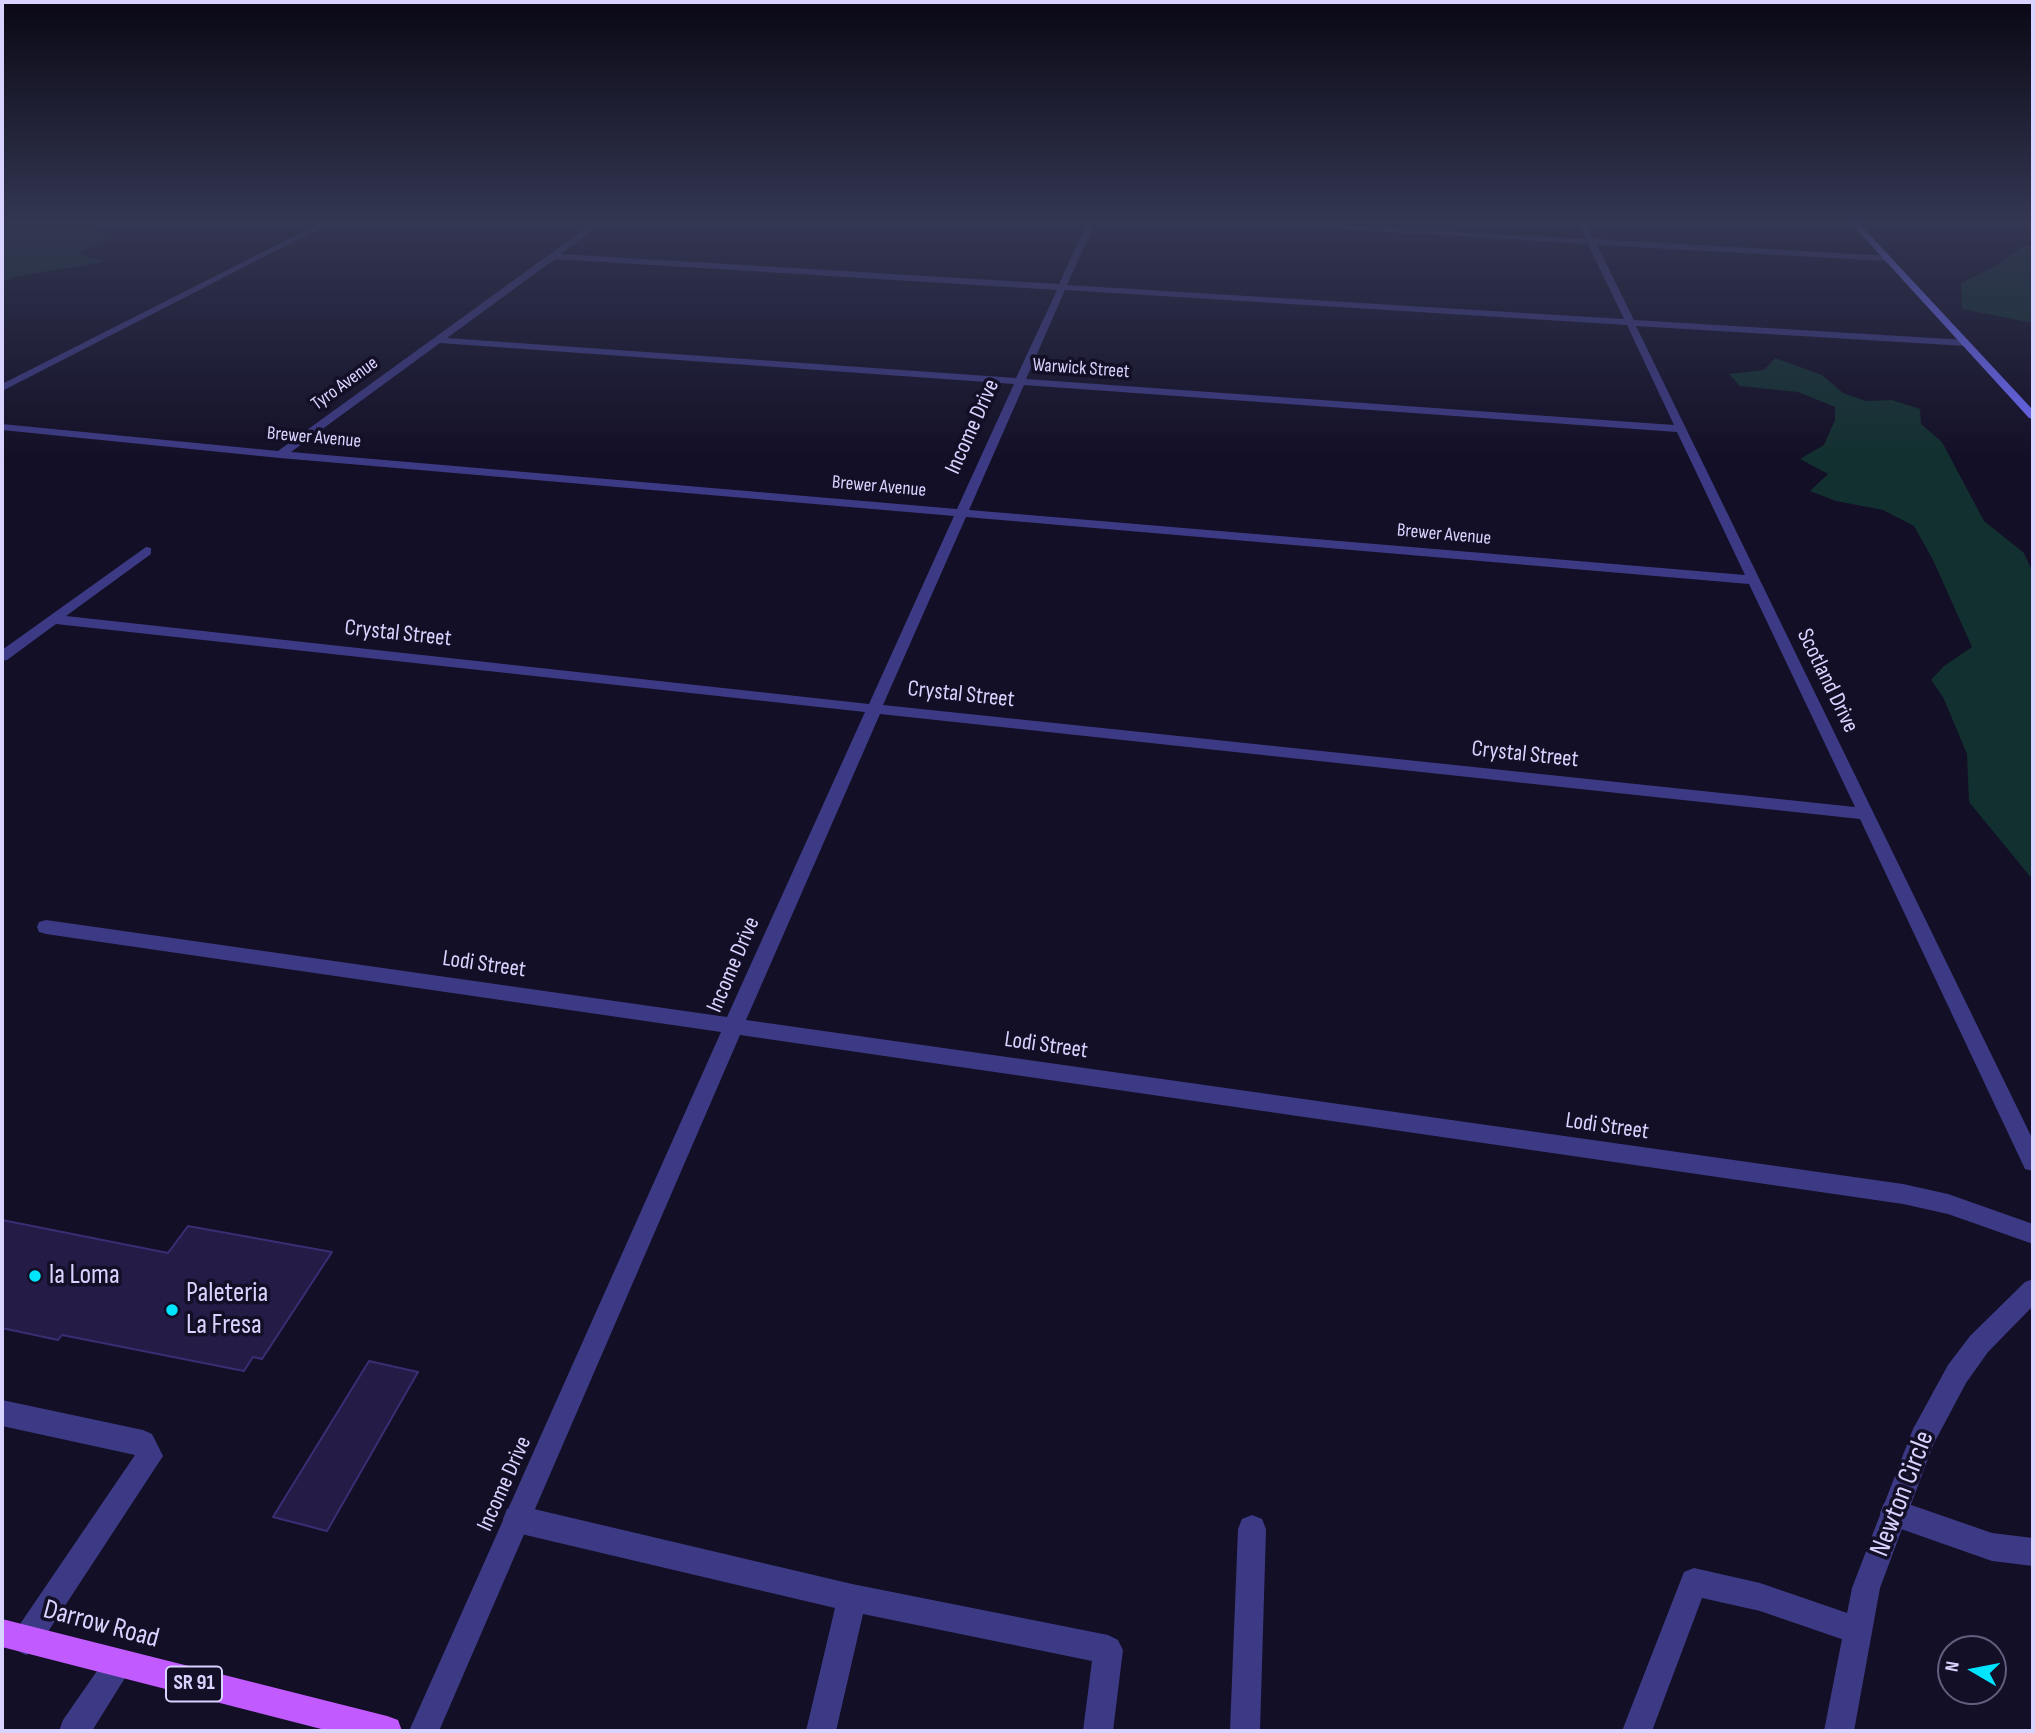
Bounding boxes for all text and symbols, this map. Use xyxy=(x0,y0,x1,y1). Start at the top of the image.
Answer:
street label: Tyro Avenue xyxy=(307,352,383,416)
street label: Warwick Street xyxy=(1032,354,1130,384)
street label: Income Drive xyxy=(940,375,1006,479)
street label: Brewer Avenue xyxy=(266,423,362,453)
street label: Brewer Avenue xyxy=(831,472,927,502)
street label: Brewer Avenue xyxy=(1396,520,1492,550)
street label: Crystal Street xyxy=(343,615,453,653)
street label: Scotland Drive xyxy=(1790,625,1864,737)
street label: Crystal Street xyxy=(906,676,1016,714)
street label: Crystal Street xyxy=(1470,736,1580,774)
street label: Income Drive xyxy=(702,913,766,1017)
street label: Lodi Street xyxy=(441,945,527,985)
street label: Lodi Street xyxy=(1003,1026,1089,1066)
street label: Lodi Street xyxy=(1564,1107,1650,1147)
place label: la Loma xyxy=(49,1259,120,1293)
marker: la Loma xyxy=(27,1268,43,1284)
place label: Paleteria La Fresa xyxy=(186,1277,268,1343)
marker: Paleteria La Fresa xyxy=(164,1302,180,1318)
street label: Newton Circle xyxy=(1864,1427,1942,1561)
street label: Income Drive xyxy=(472,1432,538,1536)
street label: Darrow Road xyxy=(40,1593,162,1657)
north arrow xyxy=(1937,1635,2007,1705)
text: N xyxy=(1941,1660,1965,1674)
road number: SR 91 xyxy=(166,1666,222,1702)

